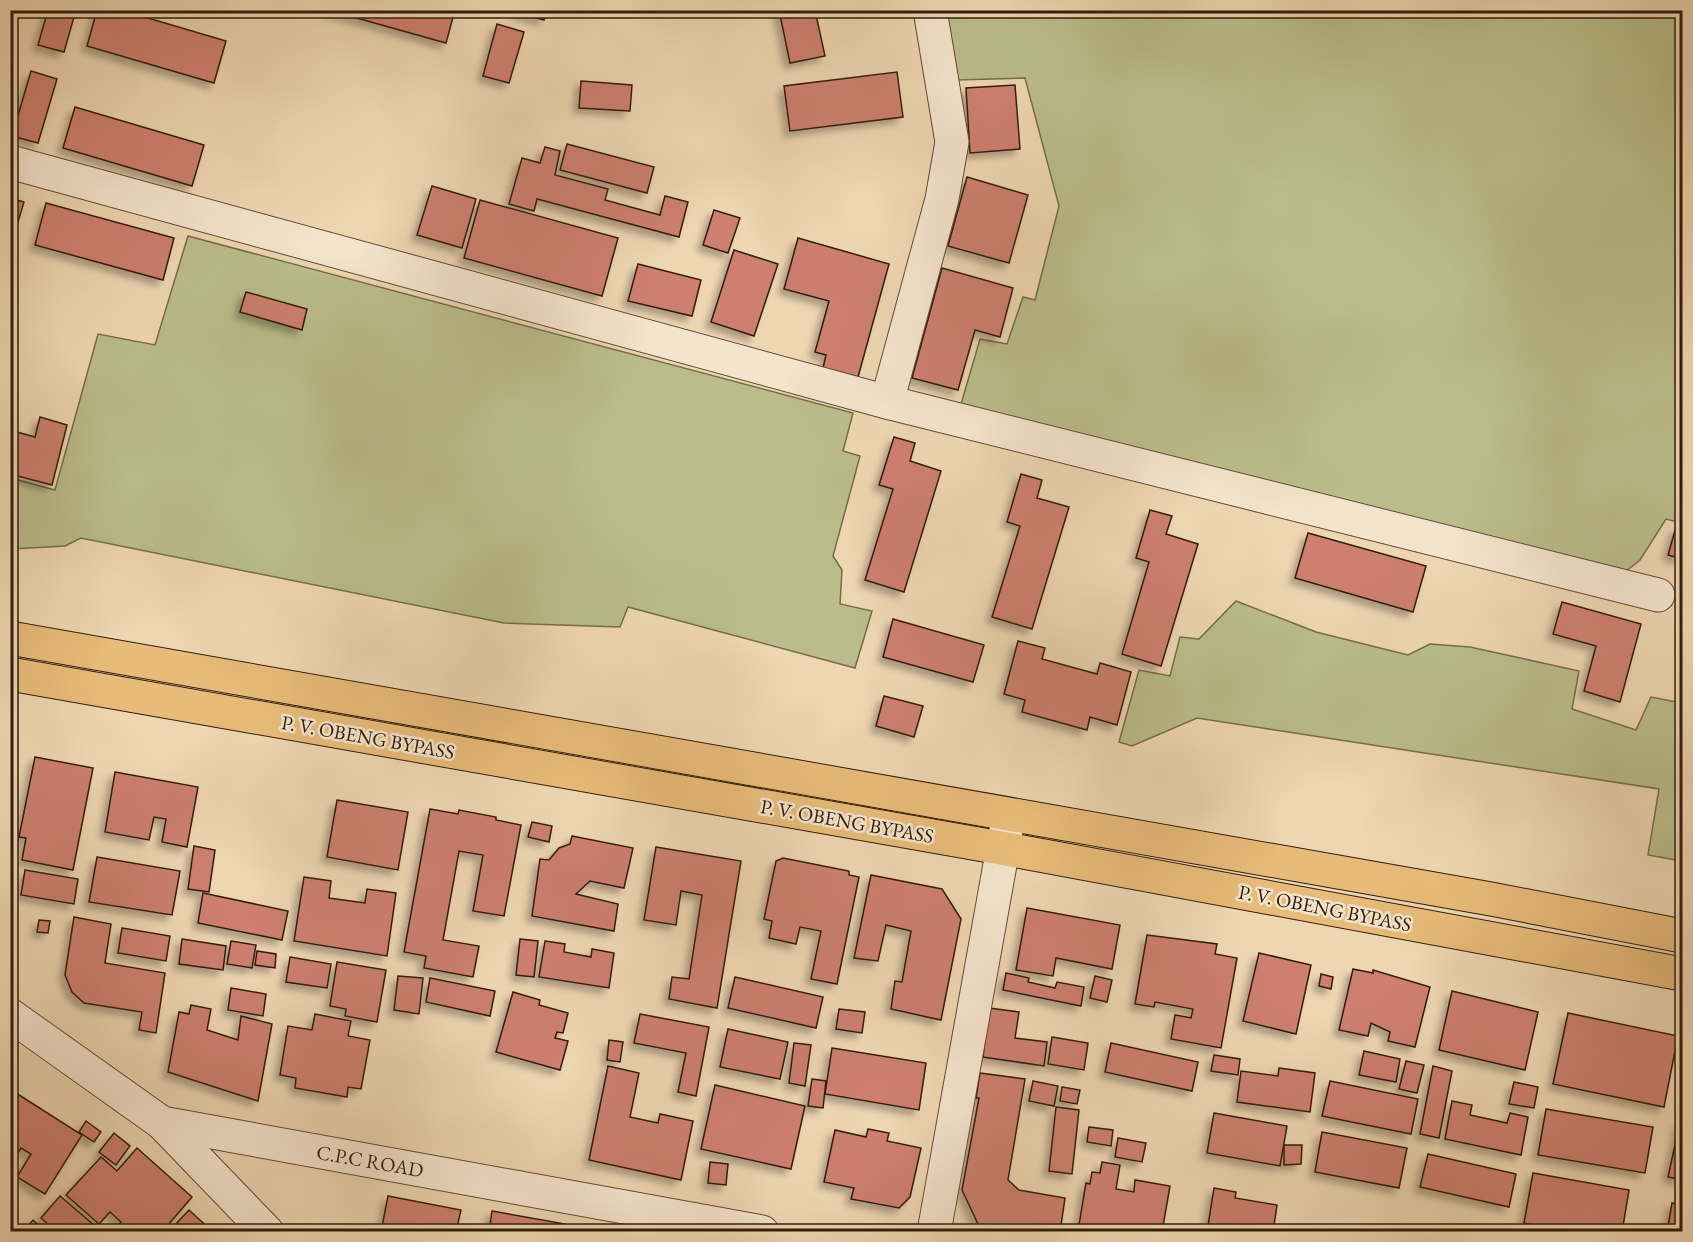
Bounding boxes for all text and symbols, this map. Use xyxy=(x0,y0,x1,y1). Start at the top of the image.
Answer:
street label: P. V. OBENG BYPASS xyxy=(279,709,457,765)
street label: P. V. OBENG BYPASS xyxy=(758,793,936,849)
street label: P. V. OBENG BYPASS xyxy=(1236,878,1414,938)
street label: C.P.C ROAD xyxy=(314,1139,426,1183)

